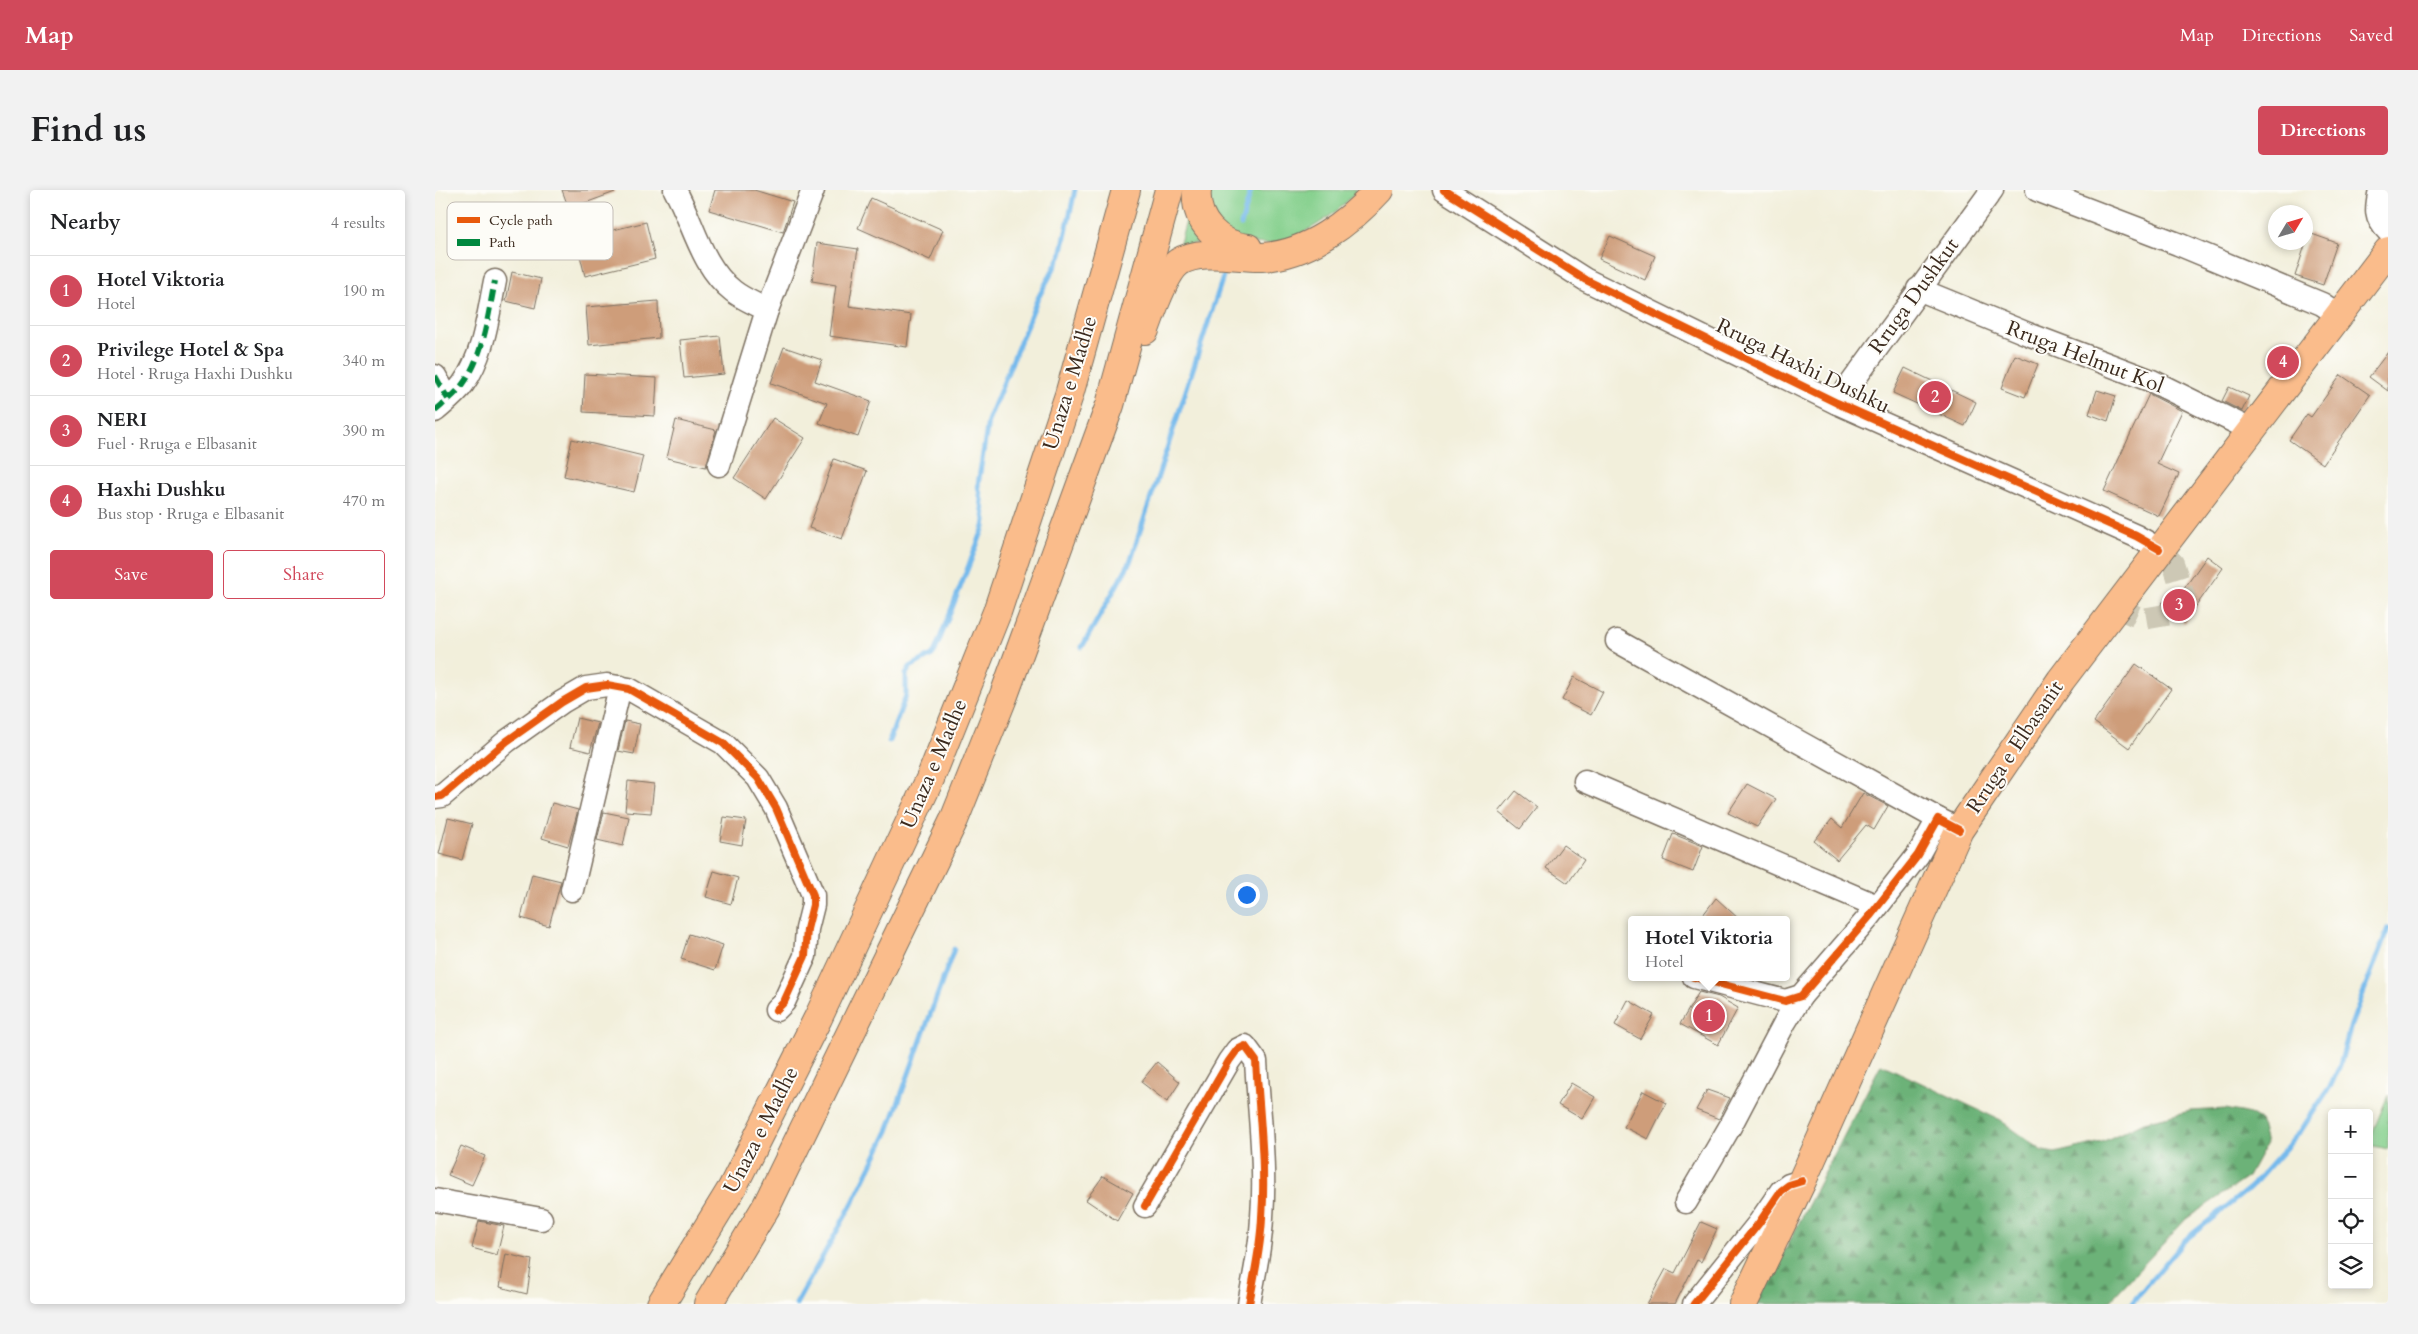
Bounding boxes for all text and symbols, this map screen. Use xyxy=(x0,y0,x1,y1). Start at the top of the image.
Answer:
text: Map xyxy=(25,19,74,52)
text: Map xyxy=(2180,23,2214,48)
text: Directions xyxy=(2242,23,2321,48)
text: Saved xyxy=(2349,23,2393,48)
text: Find us xyxy=(30,106,146,154)
button: Directions xyxy=(2258,106,2388,155)
legend xyxy=(447,202,613,260)
north arrow xyxy=(2268,205,2313,250)
text: Nearby xyxy=(50,208,121,237)
text: Cycle path xyxy=(489,211,553,230)
text: 4 results xyxy=(331,212,385,234)
street label: Rruga Dushkut xyxy=(1862,232,1966,360)
text: Path xyxy=(489,233,516,252)
text: Hotel Viktoria xyxy=(97,267,225,293)
text: 1 xyxy=(62,280,70,302)
text: 190 m xyxy=(343,280,385,302)
text: Hotel xyxy=(97,293,135,315)
street label: Rruga Haxhi Dushku xyxy=(1711,311,1895,421)
street label: Unaza e Madhe xyxy=(1036,313,1104,453)
street label: Rruga Helmut Kol xyxy=(2002,314,2168,400)
text: Privilege Hotel & Spa xyxy=(97,337,284,363)
pin: 4 xyxy=(2267,343,2299,381)
text: 2 xyxy=(62,350,70,372)
text: 340 m xyxy=(343,350,385,372)
text: Hotel · Rruga Haxhi Dushku xyxy=(97,363,293,385)
pin: 2 xyxy=(1919,378,1951,416)
text: NERI xyxy=(97,407,147,433)
text: 3 xyxy=(62,420,70,442)
text: 390 m xyxy=(343,420,385,442)
text: Fuel · Rruga e Elbasanit xyxy=(97,433,257,455)
text: Haxhi Dushku xyxy=(97,477,226,503)
text: 4 xyxy=(62,490,70,512)
text: 470 m xyxy=(343,490,385,512)
text: Bus stop · Rruga e Elbasanit xyxy=(97,503,284,525)
button: Save xyxy=(50,550,213,599)
button: Share xyxy=(223,550,385,599)
pin: 3 xyxy=(2163,586,2195,624)
street label: Rruga e Elbasanit xyxy=(1960,674,2070,819)
street label: Unaza e Madhe xyxy=(894,695,974,833)
your location xyxy=(1234,882,1260,908)
popup xyxy=(1628,916,1790,981)
text: Hotel Viktoria xyxy=(1645,925,1773,951)
text: Hotel xyxy=(1645,951,1684,973)
pin: 1 xyxy=(1693,997,1725,1035)
street label: Unaza e Madhe xyxy=(717,1062,805,1198)
map controls xyxy=(2328,1109,2373,1289)
button: + xyxy=(2328,1109,2373,1154)
button: − xyxy=(2328,1154,2373,1199)
button: locate xyxy=(2328,1199,2373,1244)
button: layers xyxy=(2328,1244,2373,1289)

